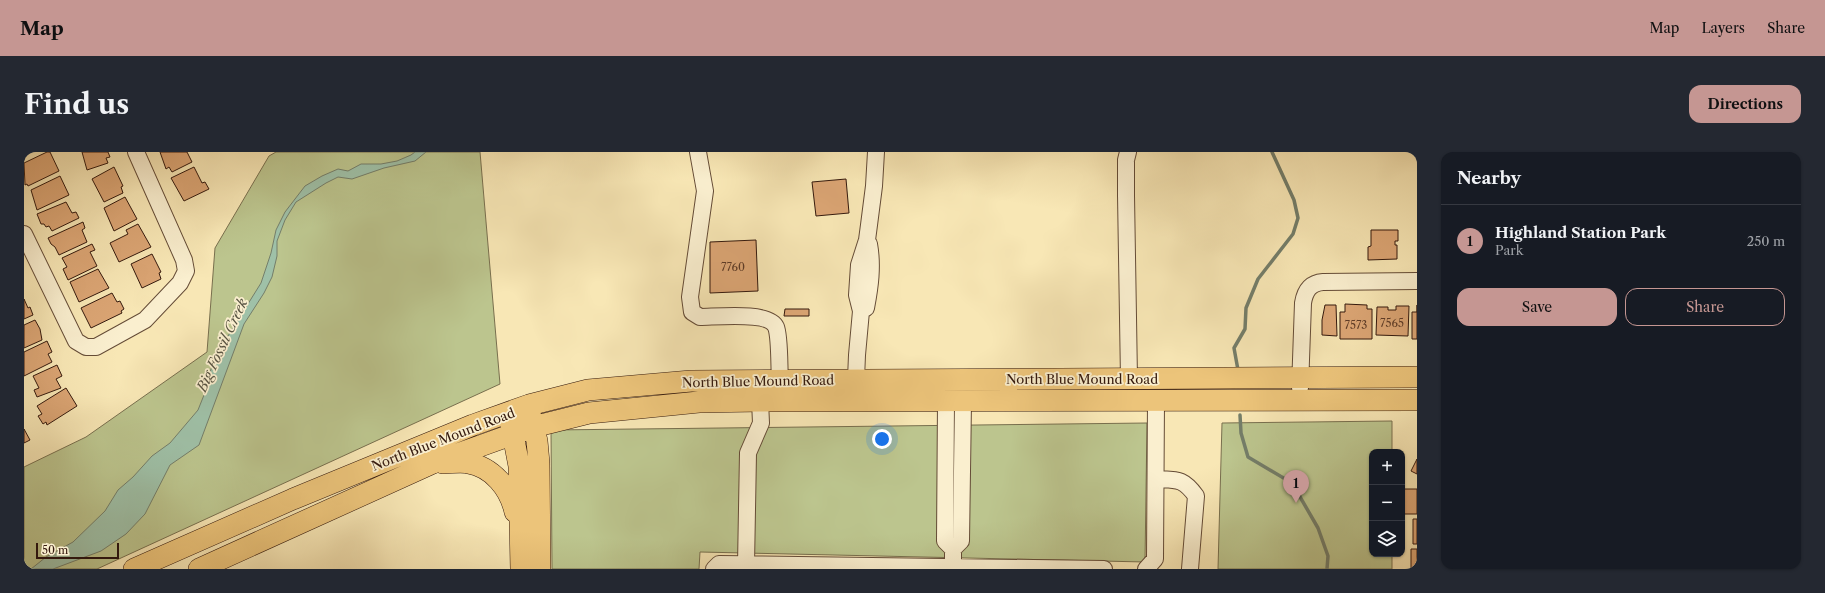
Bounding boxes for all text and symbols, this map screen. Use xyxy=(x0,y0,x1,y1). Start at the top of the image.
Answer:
text: Map xyxy=(20,17,64,40)
text: Map xyxy=(1649,19,1679,37)
text: Layers xyxy=(1701,19,1745,37)
text: Share xyxy=(1767,19,1805,37)
button: Directions xyxy=(1689,85,1801,123)
text: Find us xyxy=(24,87,129,121)
text: Nearby xyxy=(1457,168,1521,188)
text: Highland Station Park xyxy=(1495,223,1666,242)
text: 1 xyxy=(1467,233,1473,249)
text: 250 m xyxy=(1747,233,1785,249)
text: Park xyxy=(1495,242,1523,258)
house number: 7760 xyxy=(721,260,745,274)
button: Save xyxy=(1457,288,1617,326)
button: Share xyxy=(1625,288,1785,326)
water label: Big Fossil Creek xyxy=(192,295,252,395)
house number: 7565 xyxy=(1380,316,1404,330)
house number: 7573 xyxy=(1345,318,1367,332)
street label: North Blue Mound Road xyxy=(1006,371,1158,387)
street label: North Blue Mound Road xyxy=(682,372,834,390)
street label: North Blue Mound Road xyxy=(369,404,517,474)
your location xyxy=(872,429,892,449)
map controls xyxy=(1369,449,1405,557)
button: + xyxy=(1369,449,1405,485)
pin: 1 xyxy=(1283,470,1309,503)
button: − xyxy=(1369,485,1405,521)
button: layers xyxy=(1369,521,1405,557)
scale bar xyxy=(36,541,119,560)
text: 50 m xyxy=(42,543,68,557)

